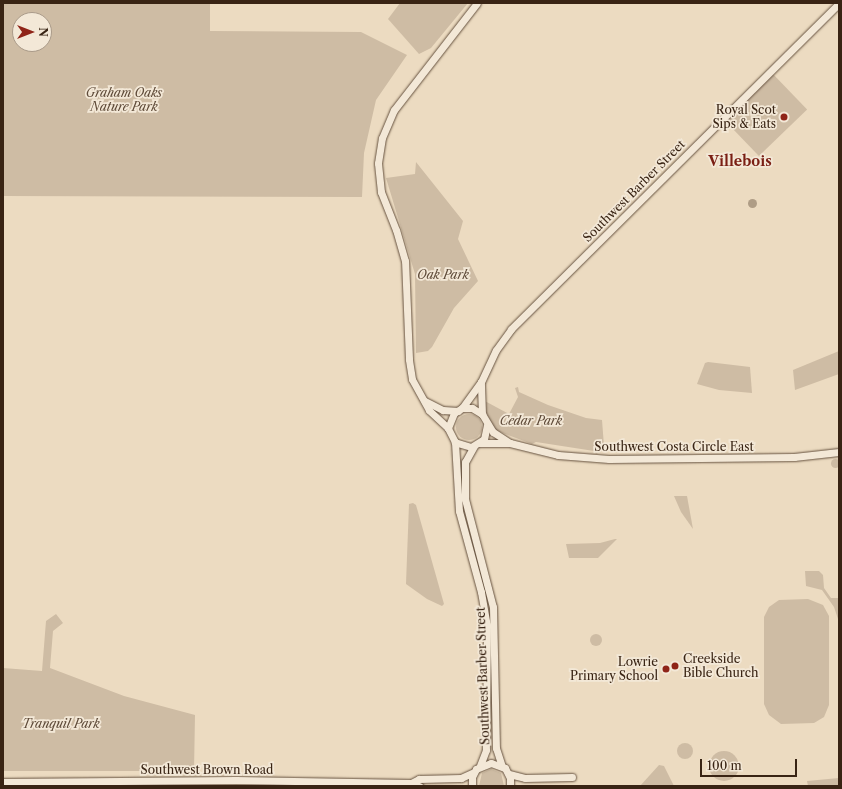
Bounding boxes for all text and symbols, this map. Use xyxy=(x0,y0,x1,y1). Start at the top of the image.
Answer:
north arrow xyxy=(12,12,52,52)
text: N xyxy=(36,27,50,37)
park label: Graham Oaks Nature Park xyxy=(86,86,162,114)
place label: Royal Scot Sips & Eats xyxy=(712,103,776,131)
marker: Royal Scot Sips & Eats xyxy=(779,112,789,122)
street label: Southwest Barber Street xyxy=(580,137,688,245)
district label: Villebois xyxy=(708,153,772,169)
park label: Oak Park xyxy=(417,268,469,282)
park label: Cedar Park xyxy=(500,414,562,428)
street label: Southwest Costa Circle East xyxy=(594,440,754,454)
street label: Southwest Barber Street xyxy=(473,607,493,745)
place label: Creekside Bible Church xyxy=(683,652,759,680)
place label: Lowrie Primary School xyxy=(570,655,658,683)
marker: Creekside Bible Church xyxy=(670,661,680,671)
marker: Lowrie Primary School xyxy=(661,664,671,674)
park label: Tranquil Park xyxy=(22,717,100,731)
scale bar xyxy=(702,751,799,777)
text: 100 m xyxy=(707,758,742,773)
street label: Southwest Brown Road xyxy=(141,763,273,777)

